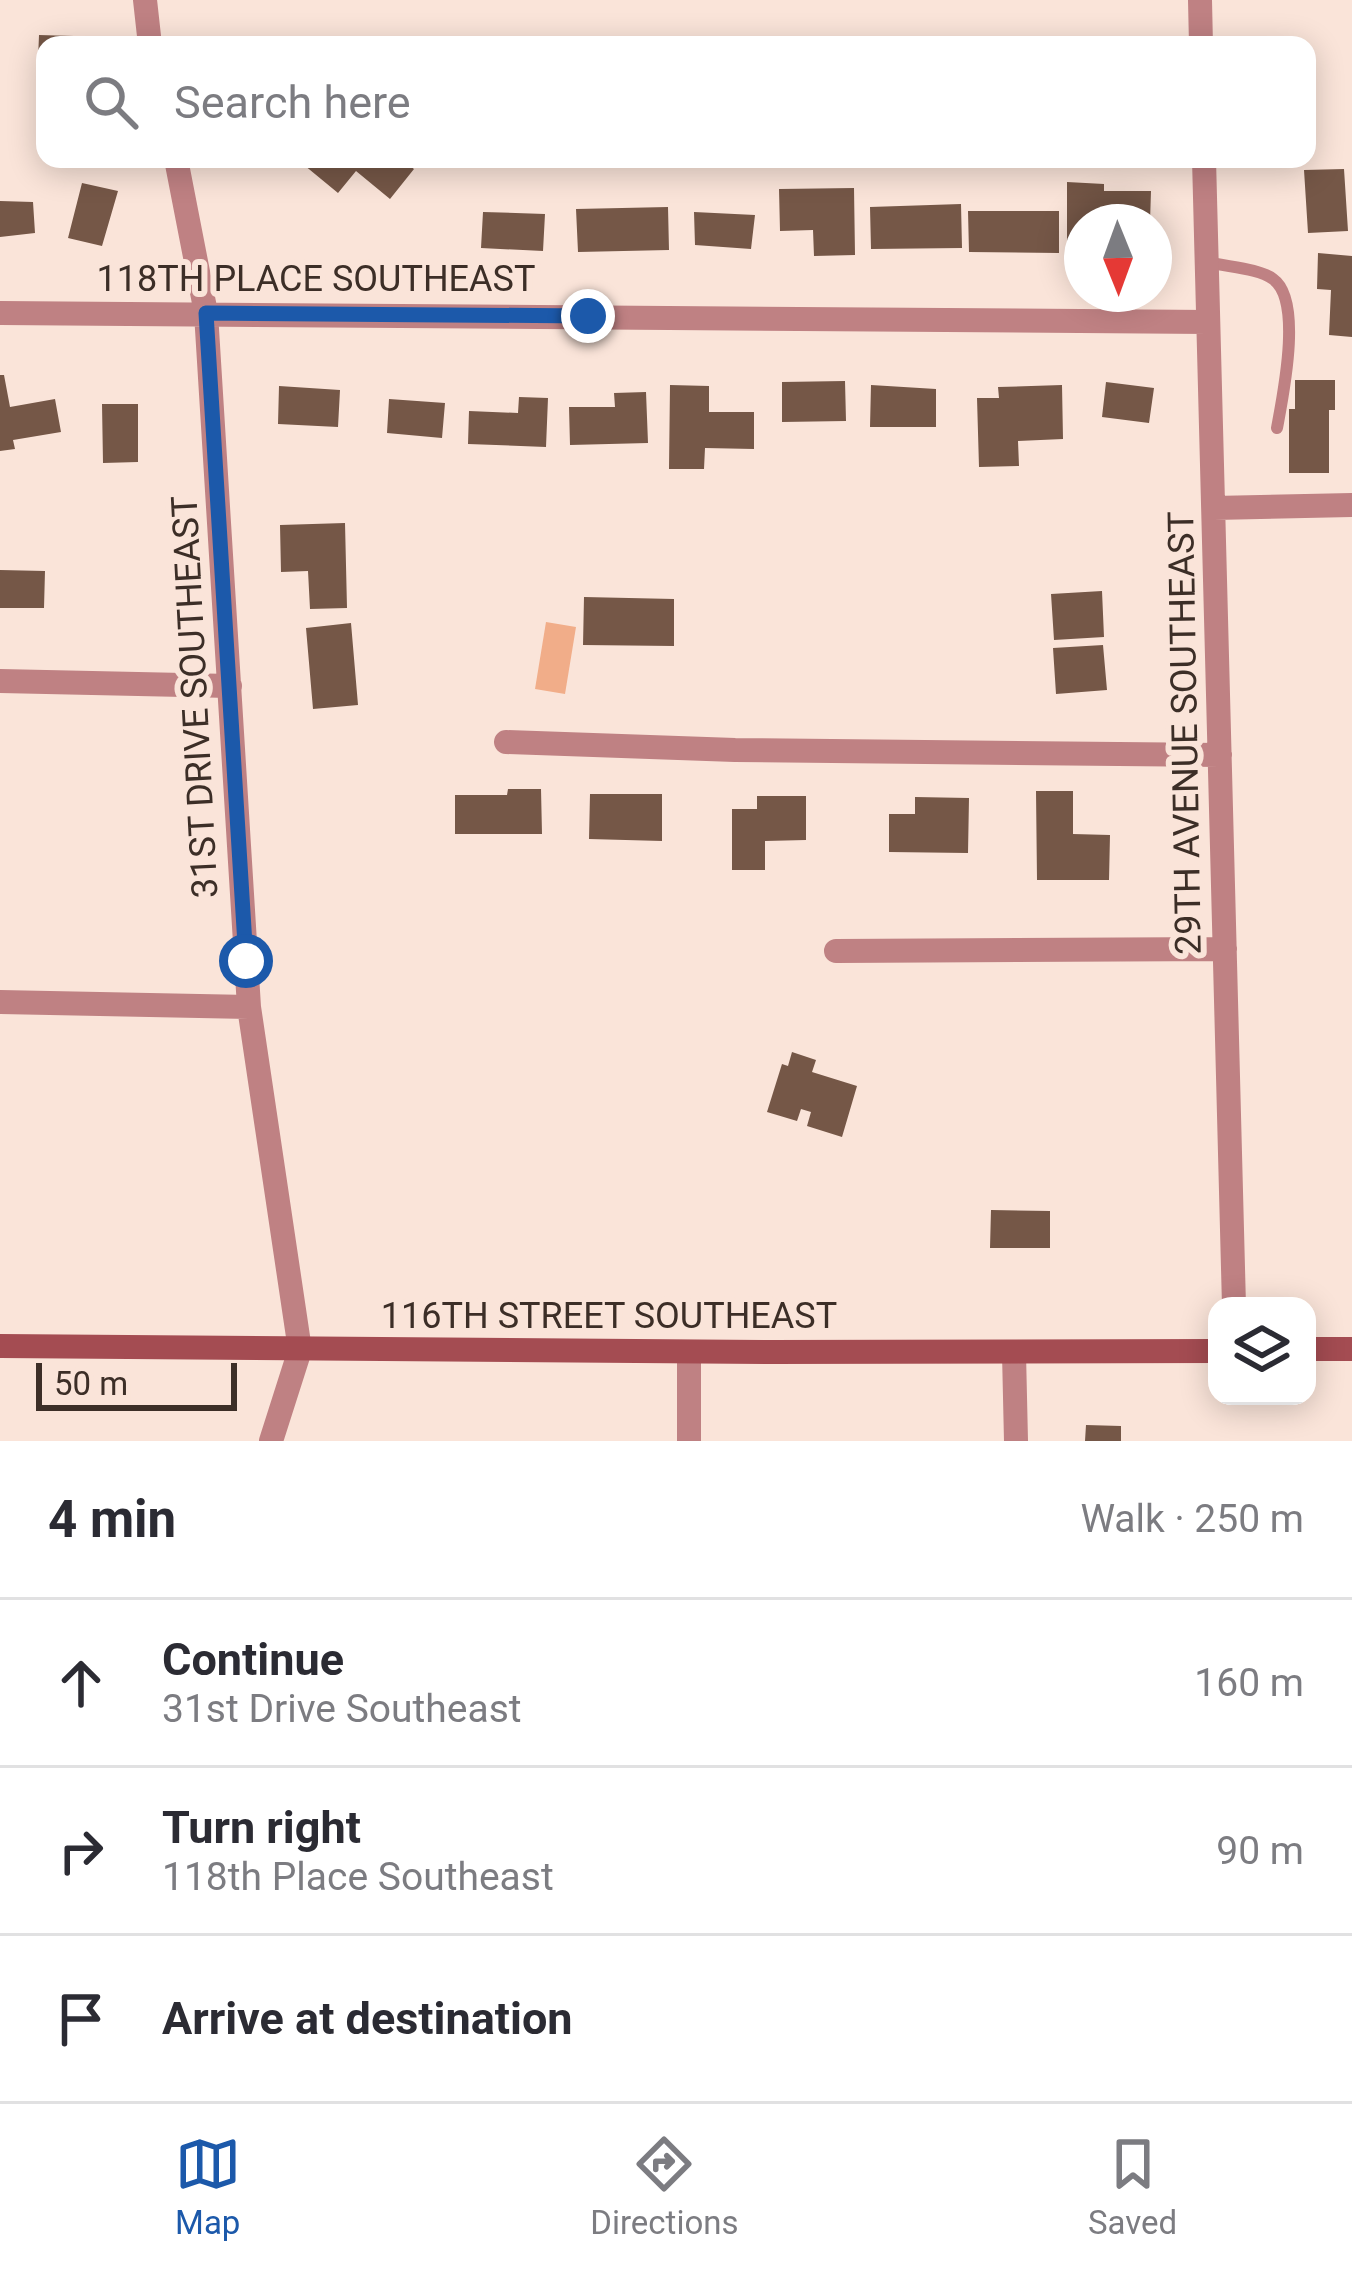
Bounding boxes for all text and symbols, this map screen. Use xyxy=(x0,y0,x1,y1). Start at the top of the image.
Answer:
search box xyxy=(36,36,1316,168)
icon: search xyxy=(78,69,144,135)
text: Search here xyxy=(174,76,411,129)
north arrow xyxy=(1064,204,1172,312)
street label: 118TH PLACE SOUTHEAST xyxy=(97,258,535,300)
route end xyxy=(561,289,615,343)
street label: 31ST DRIVE SOUTHEAST xyxy=(163,495,227,899)
street label: 29TH AVENUE SOUTHEAST xyxy=(1160,511,1210,955)
route start xyxy=(219,934,273,988)
street label: 116TH STREET SOUTHEAST xyxy=(381,1295,837,1337)
map controls xyxy=(1208,1297,1316,1405)
button: layers xyxy=(1208,1297,1316,1405)
scale bar xyxy=(36,1357,237,1410)
text: 50 m xyxy=(54,1364,128,1403)
text: 4 min xyxy=(48,1490,176,1549)
text: Walk · 250 m xyxy=(1080,1496,1304,1542)
text: Continue xyxy=(162,1633,344,1686)
icon: ahead xyxy=(48,1650,114,1716)
text: 160 m xyxy=(1194,1660,1304,1706)
text: 31st Drive Southeast xyxy=(162,1686,522,1732)
text: Turn right xyxy=(162,1801,361,1854)
icon: right xyxy=(48,1818,114,1884)
text: 90 m xyxy=(1216,1828,1304,1874)
text: 118th Place Southeast xyxy=(162,1854,554,1900)
icon: arrive xyxy=(48,1986,114,2052)
text: Arrive at destination xyxy=(162,1992,573,2045)
tab: Map xyxy=(175,2131,241,2242)
tab: Directions xyxy=(590,2131,739,2242)
tab: Saved xyxy=(1088,2131,1177,2242)

